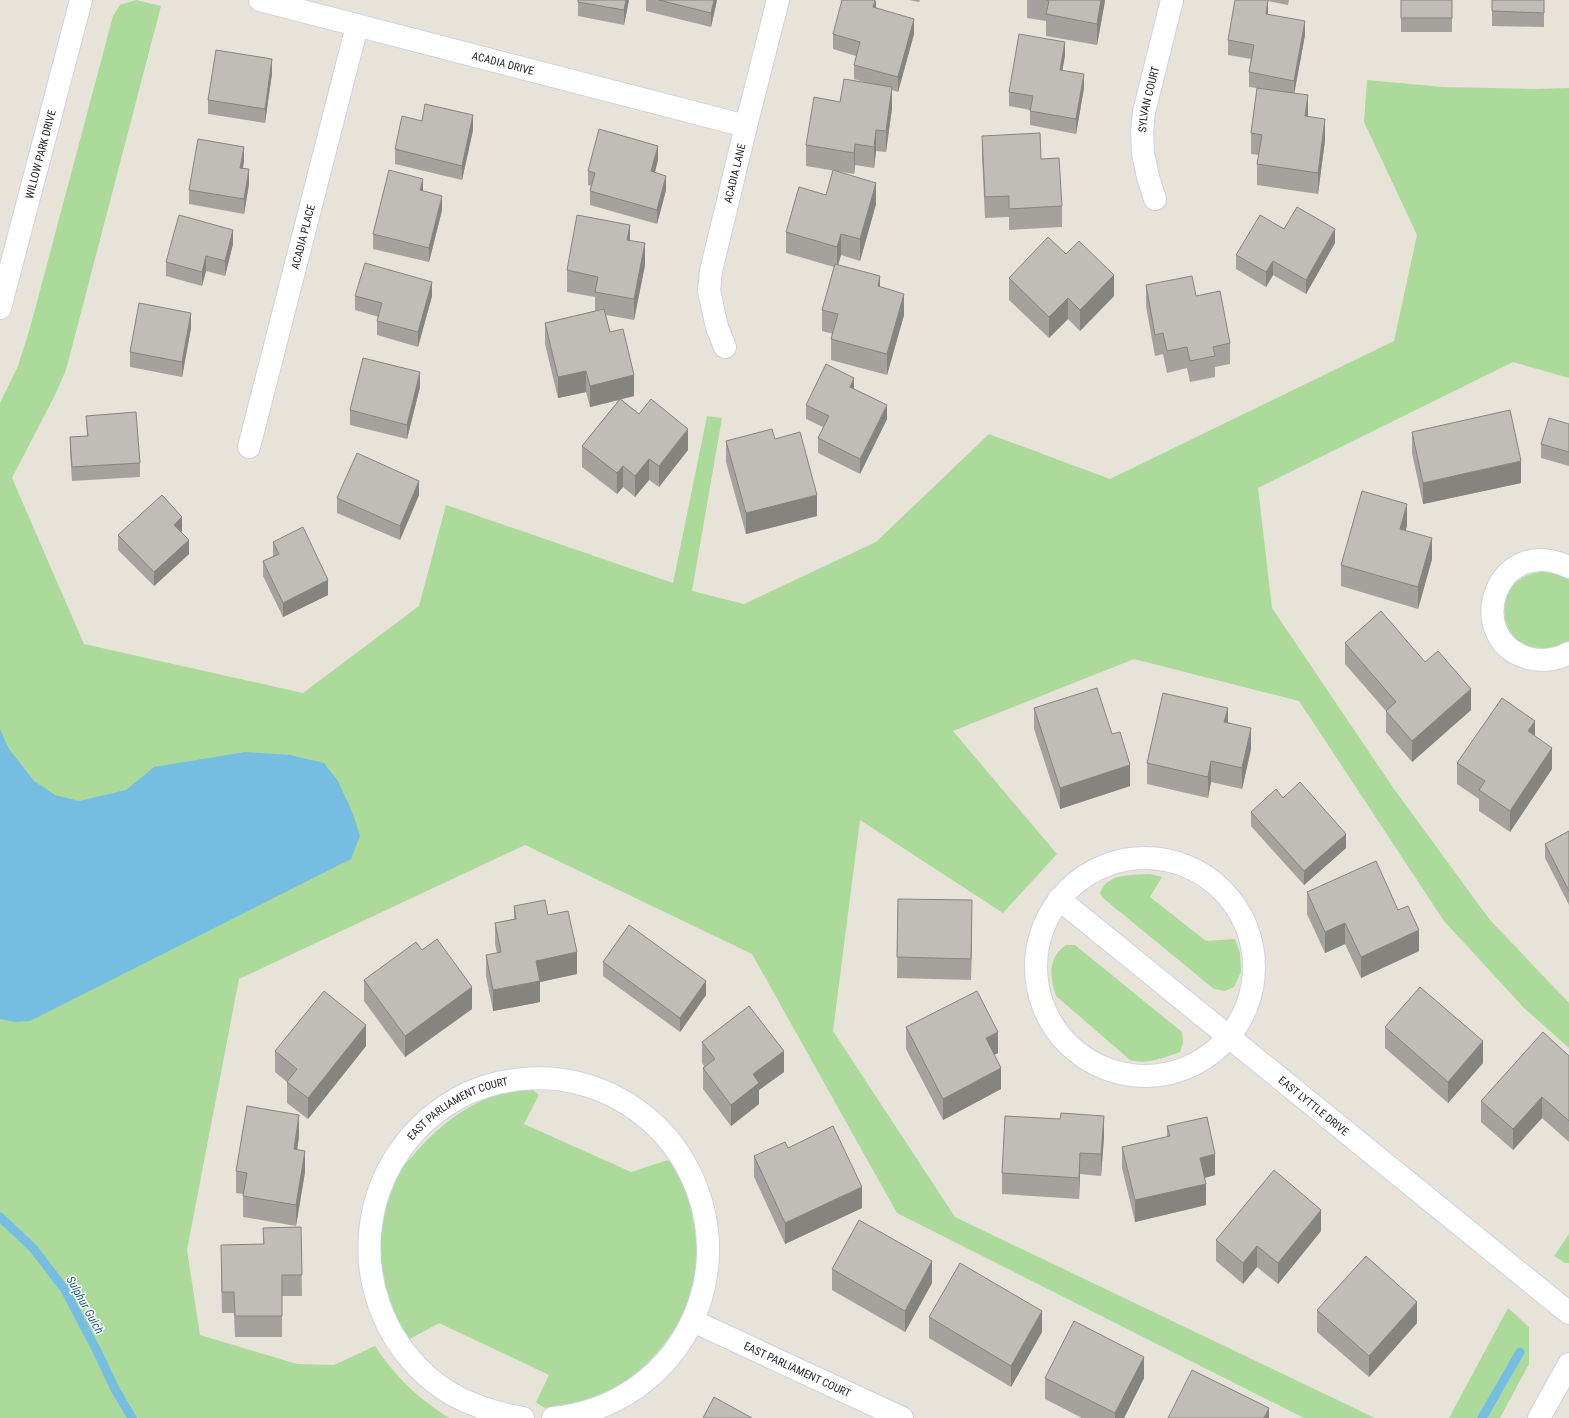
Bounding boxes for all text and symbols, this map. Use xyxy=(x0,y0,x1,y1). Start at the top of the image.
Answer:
street label: ACADIA DRIVE xyxy=(471,49,536,78)
street label: SYLVAN COURT xyxy=(1136,65,1162,133)
street label: WILLOW PARK DRIVE xyxy=(23,108,59,200)
street label: ACADIA LANE xyxy=(722,142,749,205)
street label: ACADIA PLACE xyxy=(289,203,318,271)
street label: EAST LYTTLE DRIVE xyxy=(1276,1074,1352,1139)
street label: EAST PARLIAMENT COURT xyxy=(405,1075,509,1143)
water label: Sulphur Gulch xyxy=(63,1274,107,1337)
street label: EAST PARLIAMENT COURT xyxy=(742,1339,853,1400)

